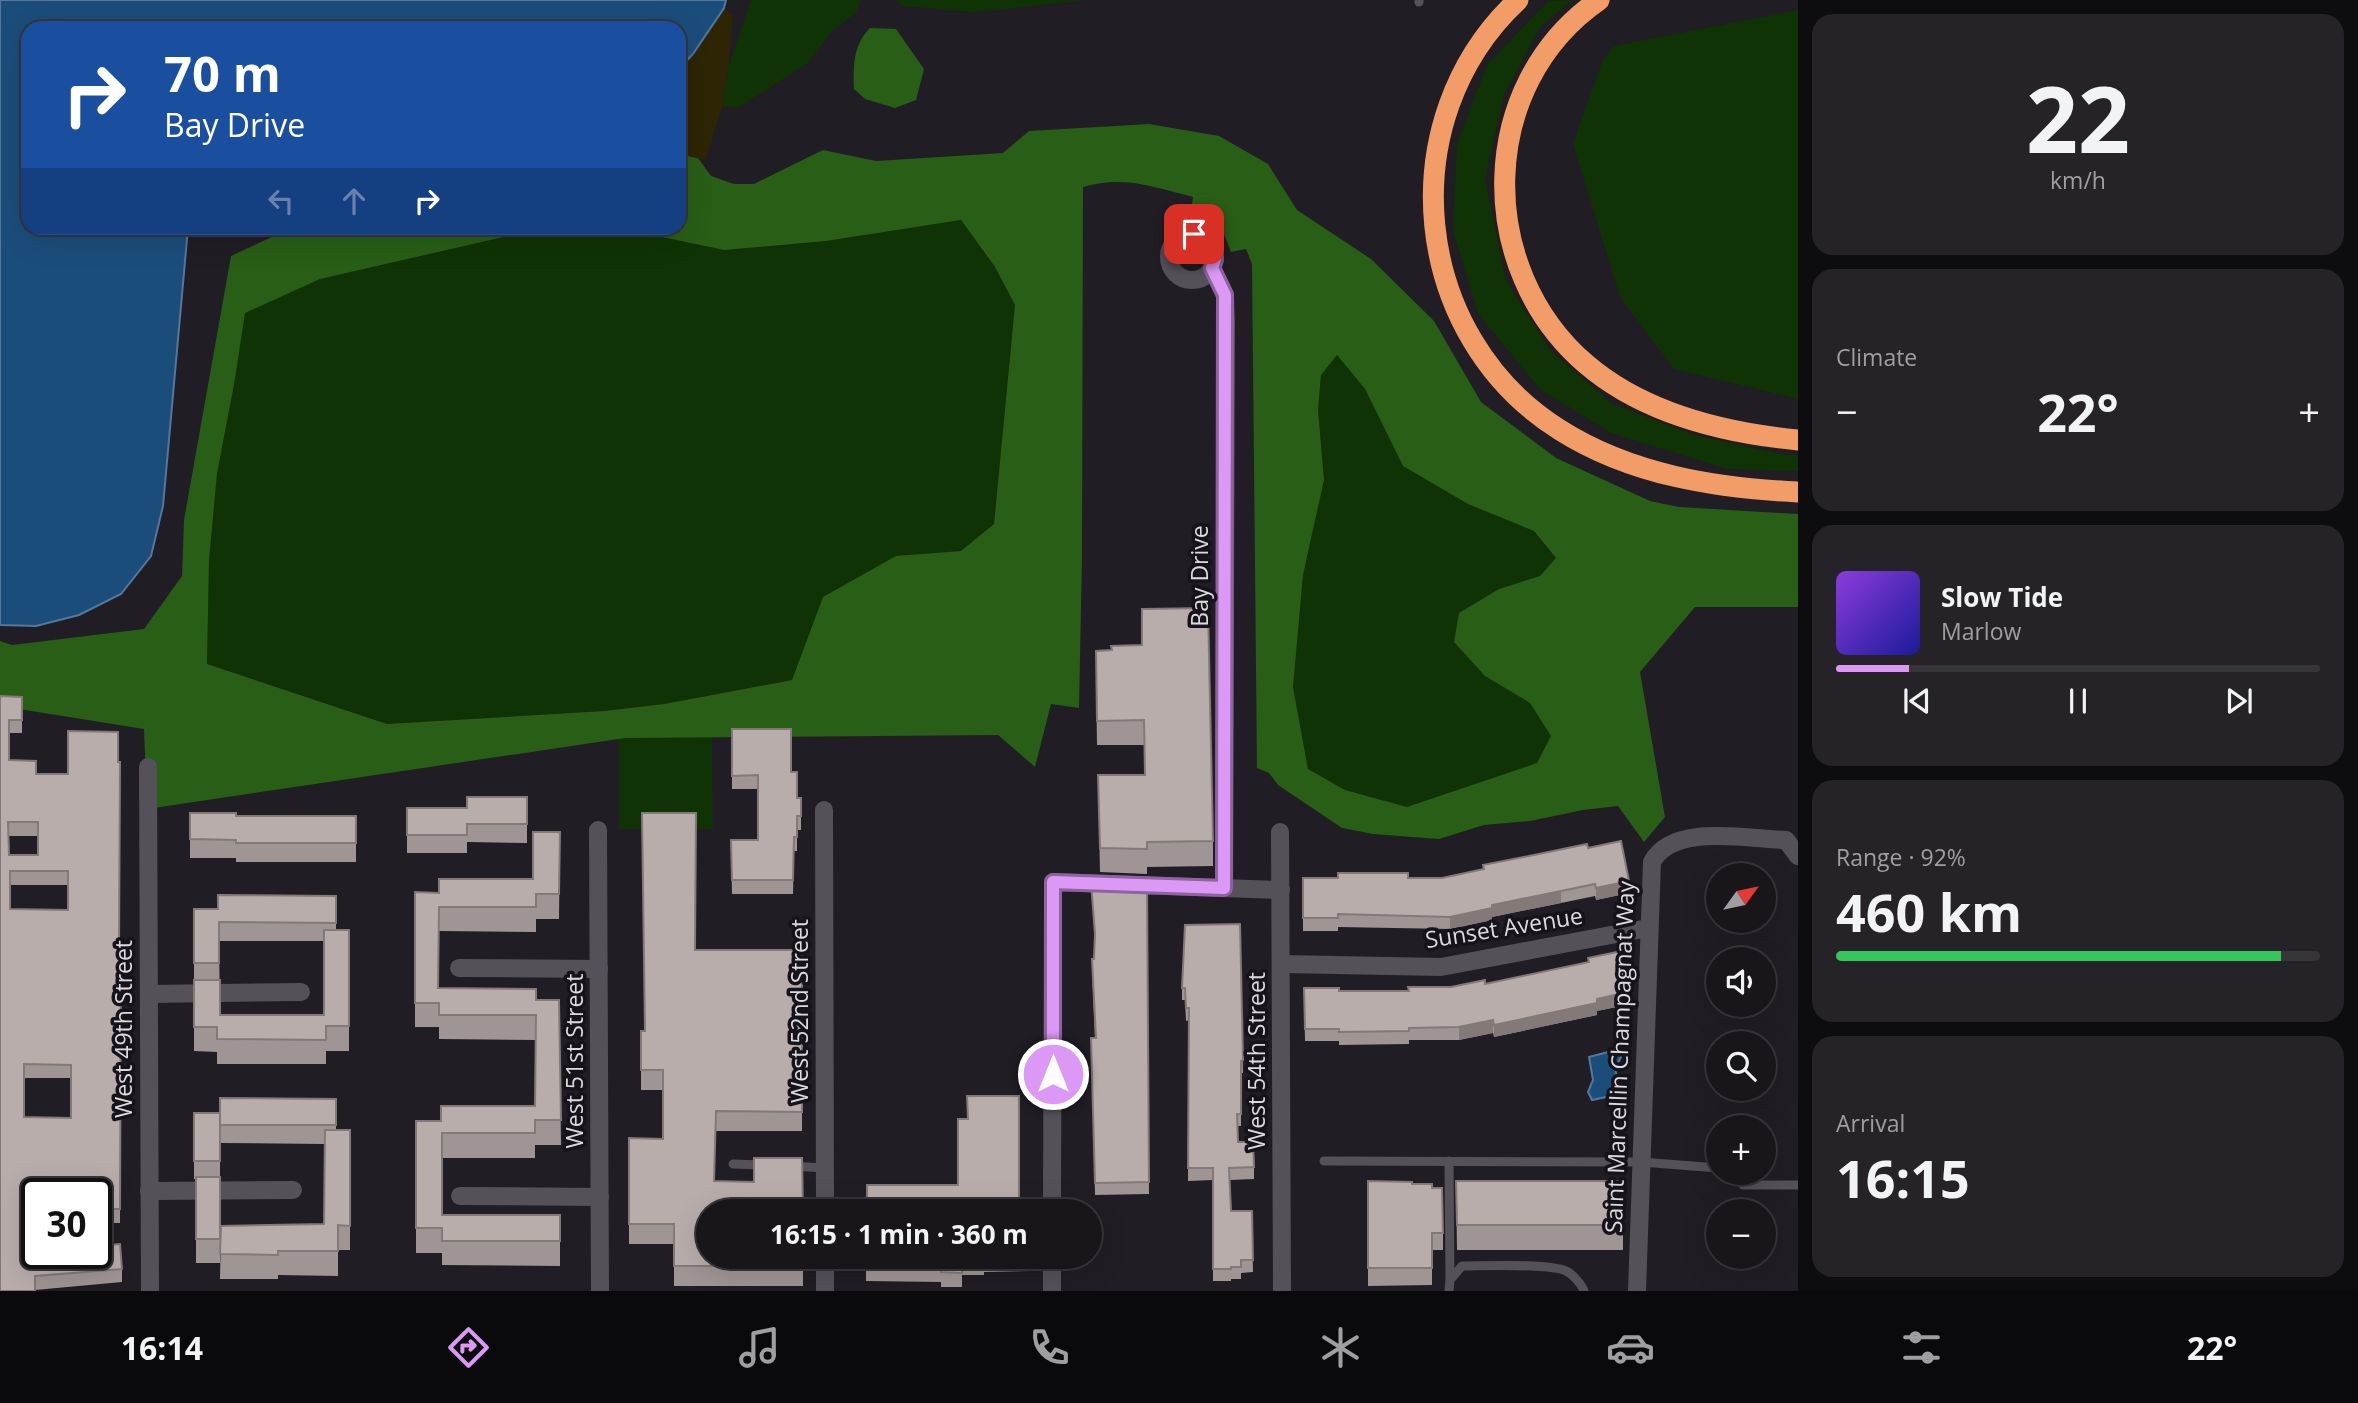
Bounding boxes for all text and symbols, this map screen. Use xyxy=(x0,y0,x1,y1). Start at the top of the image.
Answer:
text: 70 m xyxy=(164,40,281,106)
icon: right xyxy=(49,49,140,140)
text: 22 xyxy=(2026,56,2130,180)
text: Bay Drive xyxy=(164,103,305,146)
text: km/h xyxy=(2050,164,2106,196)
icon: left xyxy=(262,182,300,220)
icon: ahead xyxy=(335,182,373,220)
icon: right xyxy=(408,182,446,220)
pin xyxy=(1164,204,1224,264)
icon: arrive xyxy=(1175,215,1213,253)
text: Climate xyxy=(1836,341,1917,373)
text: 22° xyxy=(2037,376,2119,447)
text: − xyxy=(1836,385,1858,437)
text: + xyxy=(2298,385,2320,437)
street label: Bay Drive xyxy=(1183,525,1215,627)
text: Slow Tide xyxy=(1941,579,2063,615)
text: Marlow xyxy=(1941,615,2021,647)
icon: previous xyxy=(1898,682,1936,720)
icon: pause xyxy=(2059,682,2097,720)
icon: next xyxy=(2220,682,2258,720)
text: Range · 92% xyxy=(1836,841,1966,873)
north arrow xyxy=(1706,863,1776,933)
map controls xyxy=(1706,863,1776,1269)
text: 460 km xyxy=(1836,876,2022,947)
street label: Saint Marcellin Champagnat Way xyxy=(1597,880,1641,1234)
street label: Sunset Avenue xyxy=(1423,899,1585,955)
street label: West 52nd Street xyxy=(783,919,815,1103)
street label: West 49th Street xyxy=(107,940,139,1118)
button: sound xyxy=(1706,947,1776,1017)
street label: West 54th Street xyxy=(1240,972,1272,1150)
street label: West 51st Street xyxy=(558,974,590,1148)
button: search xyxy=(1706,1031,1776,1101)
position arrow xyxy=(1016,1037,1090,1111)
text: Arrival xyxy=(1836,1107,1905,1139)
button: + xyxy=(1706,1115,1776,1185)
text: 16:15 xyxy=(1836,1142,1970,1213)
speed limit sign: 30 xyxy=(21,1178,112,1269)
button: − xyxy=(1706,1199,1776,1269)
text: 16:15 · 1 min · 360 m xyxy=(770,1216,1028,1252)
icon: directions xyxy=(444,1323,493,1372)
icon: music xyxy=(735,1323,784,1372)
icon: phone xyxy=(1025,1323,1074,1372)
icon: climate xyxy=(1316,1323,1365,1372)
icon: car xyxy=(1606,1323,1655,1372)
icon: filters xyxy=(1897,1323,1946,1372)
text: 16:14 xyxy=(121,1326,203,1369)
text: 22° xyxy=(2187,1326,2237,1369)

